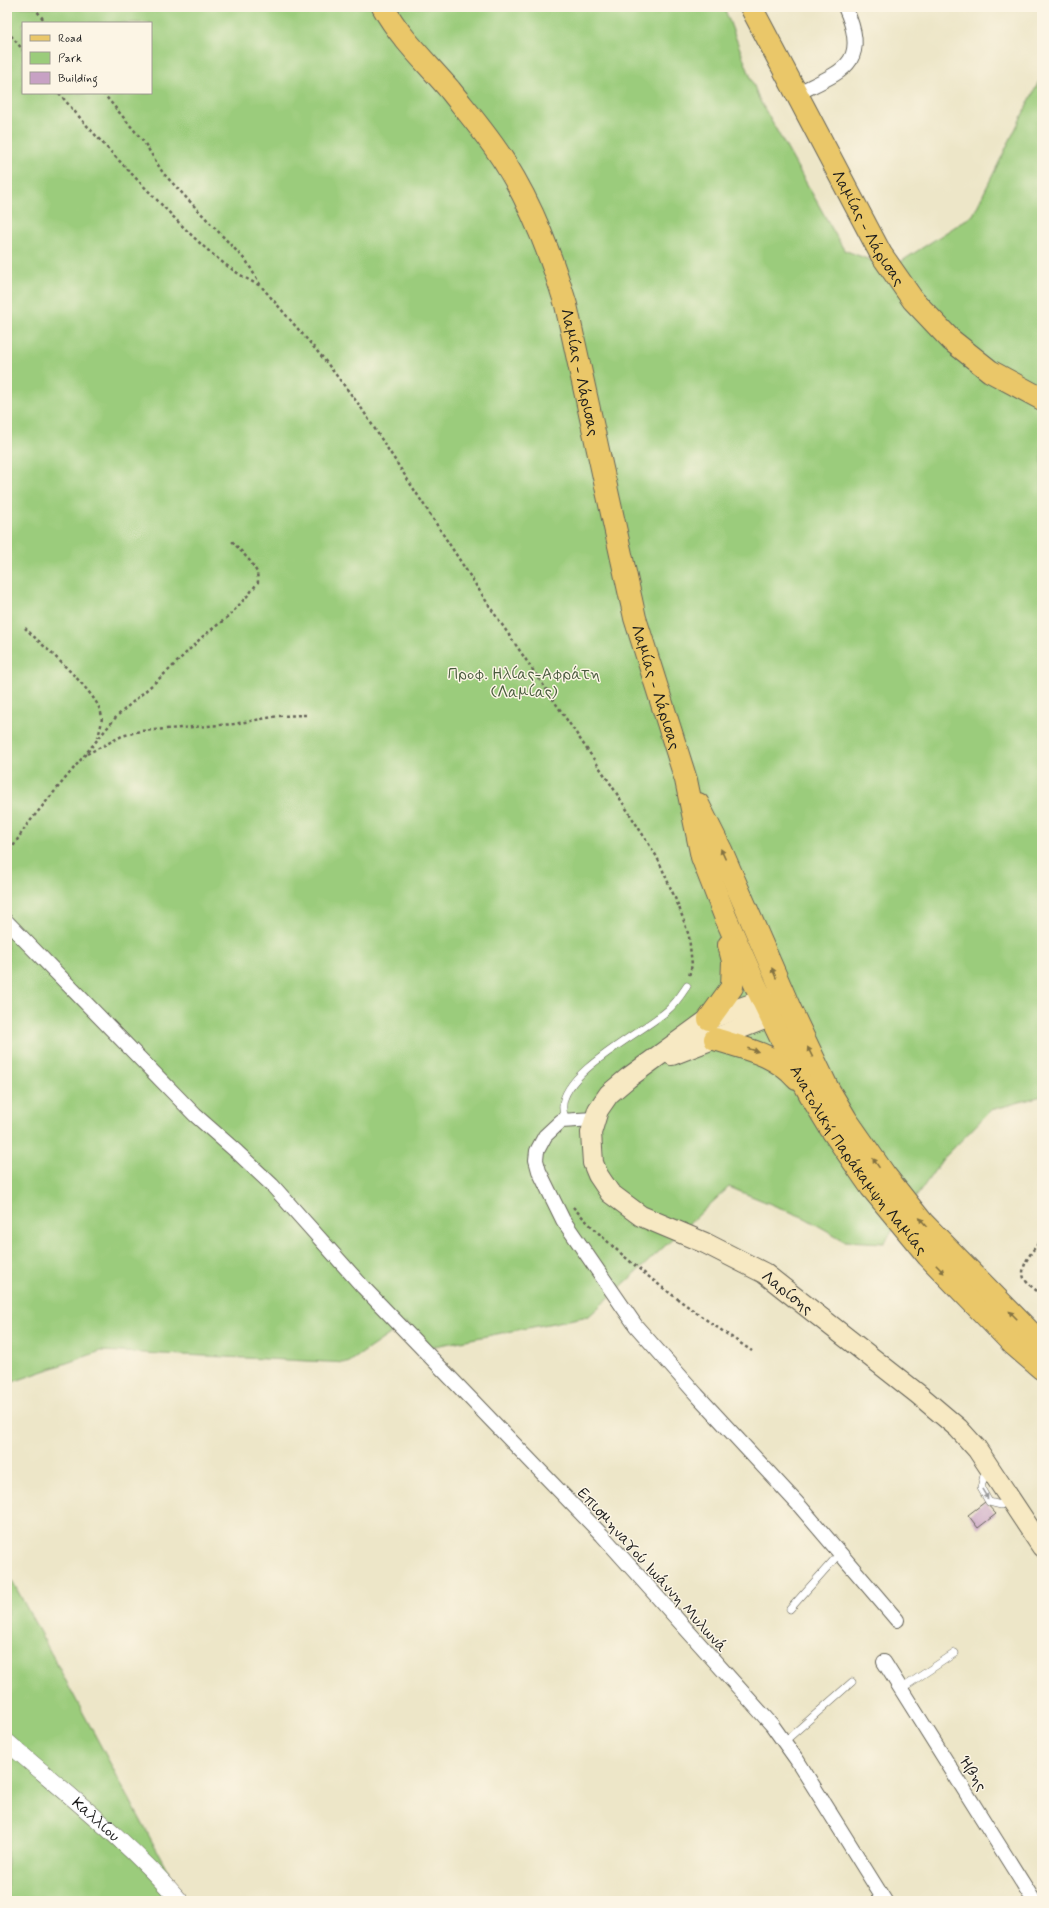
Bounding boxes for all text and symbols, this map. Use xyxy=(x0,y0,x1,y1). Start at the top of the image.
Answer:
legend xyxy=(22,22,152,94)
text: Road xyxy=(58,31,82,47)
text: Park xyxy=(58,51,82,67)
text: Building xyxy=(58,71,98,88)
street label: Λαμίας - Λάρισας xyxy=(827,166,909,290)
street label: Λαμίας - Λάρισας xyxy=(555,307,604,438)
street label: Λαμίας - Λάρισας xyxy=(626,622,685,752)
park label: Προφ. Ηλίας-Αφράτη (Λαμίας) xyxy=(448,664,600,703)
one-way arrow xyxy=(720,848,726,859)
one-way arrow xyxy=(771,968,777,979)
one-way arrow xyxy=(807,1046,813,1057)
one-way arrow xyxy=(747,1047,759,1053)
street label: Ανατολική Παράκαμψη Λαμίας xyxy=(784,1062,932,1260)
one-way arrow xyxy=(872,1158,880,1168)
one-way arrow xyxy=(918,1217,927,1227)
one-way arrow xyxy=(935,1264,945,1274)
street label: Λαρίσης xyxy=(757,1266,817,1320)
one-way arrow xyxy=(1008,1310,1018,1320)
street label: Επισμηναγού Ιωάννη Μυλωνά xyxy=(572,1483,732,1657)
one-way arrow xyxy=(981,1488,988,1500)
street label: Ήβης xyxy=(954,1752,992,1795)
street label: Καλλίου xyxy=(67,1793,124,1847)

